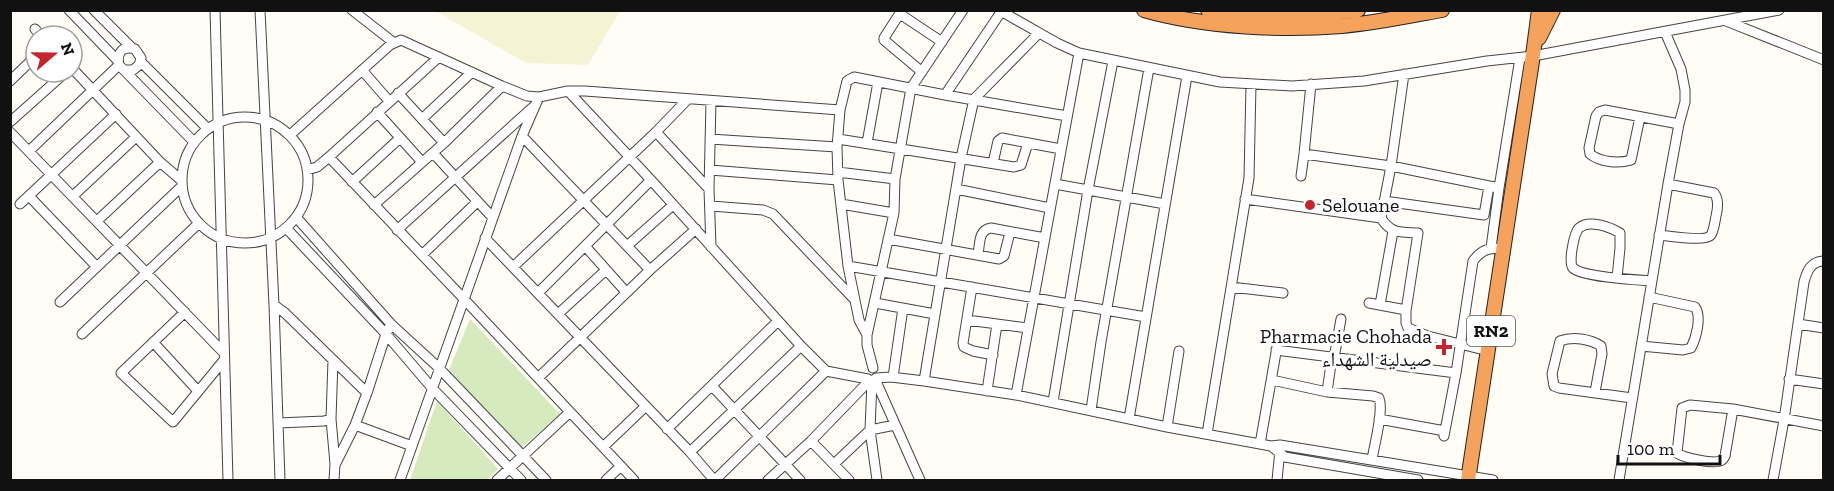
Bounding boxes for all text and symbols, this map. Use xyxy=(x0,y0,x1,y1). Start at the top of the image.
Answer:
north arrow xyxy=(24,24,84,84)
text: N xyxy=(57,40,79,58)
place label: Selouane xyxy=(1322,193,1399,217)
marker: Selouane xyxy=(1303,198,1317,212)
road number: RN2 xyxy=(1467,316,1515,346)
place label: Pharmacie Chohada صيدلية الشهداء xyxy=(1260,324,1432,371)
marker: Pharmacie Chohada صيدلية الشهداء xyxy=(1437,340,1451,354)
scale bar xyxy=(1618,428,1720,466)
text: 100 m xyxy=(1627,438,1675,460)

